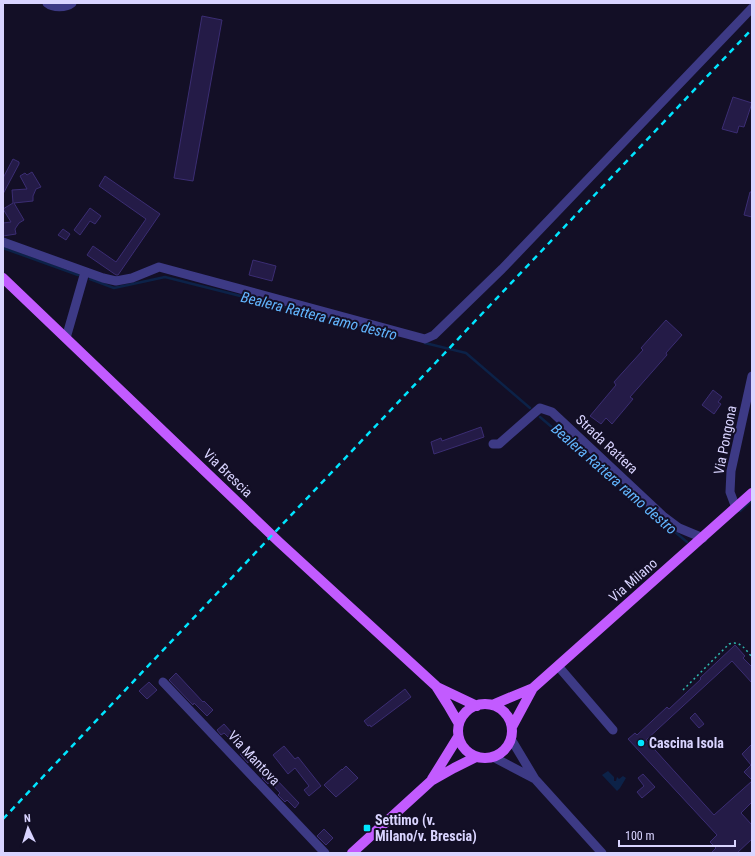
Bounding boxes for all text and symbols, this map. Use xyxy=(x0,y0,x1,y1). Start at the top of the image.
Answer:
water label: Bealera Rattera ramo destro xyxy=(239,288,399,344)
street label: Via Pongona xyxy=(710,404,740,476)
street label: Strada Rattera xyxy=(573,411,641,477)
water label: Bealera Rattera ramo destro xyxy=(548,420,680,538)
street label: Via Brescia xyxy=(200,446,256,500)
street label: Via Milano xyxy=(606,555,660,605)
street label: Via Mantova xyxy=(225,727,283,789)
place label: Cascina Isola xyxy=(649,735,724,751)
marker: Cascina Isola xyxy=(636,738,646,748)
north arrow xyxy=(8,808,48,848)
text: N xyxy=(24,812,31,825)
place label: Settimo (v. Milano/v. Brescia) xyxy=(375,812,477,845)
scale bar xyxy=(619,822,735,848)
marker: Settimo (v. Milano/v. Brescia) xyxy=(362,823,372,833)
text: 100 m xyxy=(625,829,655,843)

